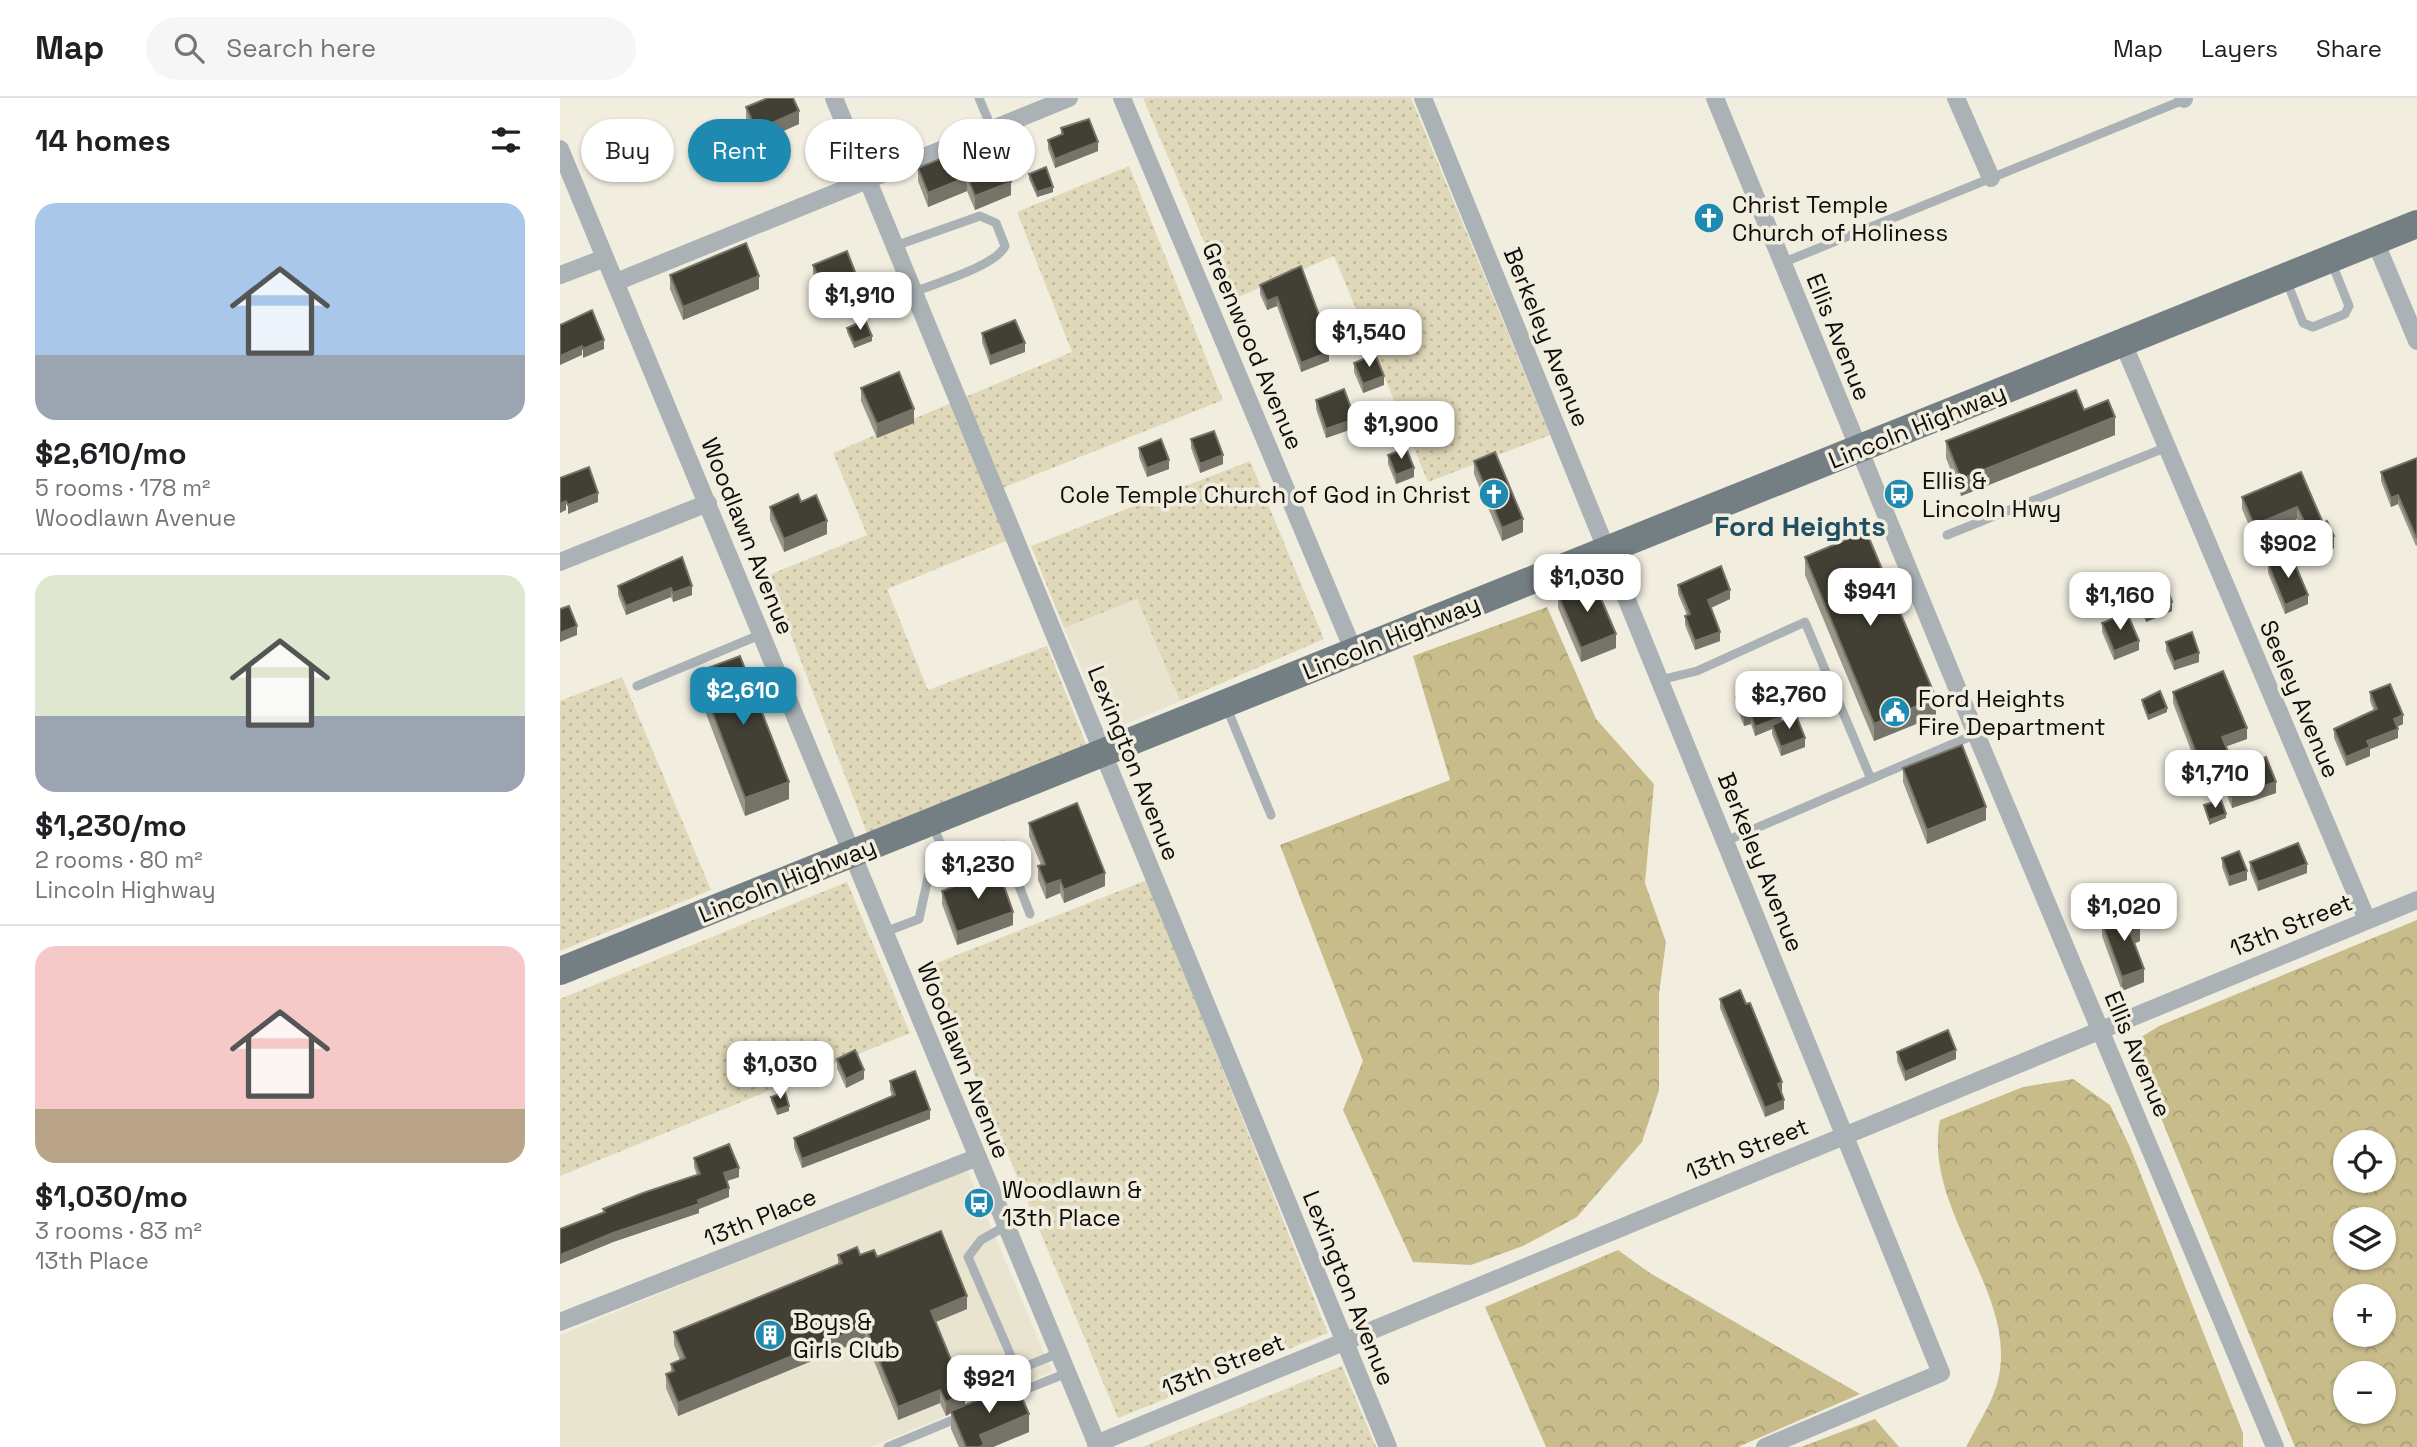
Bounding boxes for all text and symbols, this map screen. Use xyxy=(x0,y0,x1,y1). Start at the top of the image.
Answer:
search box xyxy=(146,17,636,80)
text: Map xyxy=(35,27,104,69)
icon: search xyxy=(170,29,208,67)
text: Search here xyxy=(226,31,376,65)
text: Map xyxy=(2113,33,2163,64)
text: Layers xyxy=(2201,33,2278,64)
text: Share xyxy=(2316,33,2382,64)
chip: Buy xyxy=(581,119,674,182)
chip: Rent xyxy=(688,119,791,182)
chip: Filters xyxy=(805,119,924,182)
chip: New xyxy=(938,119,1035,182)
text: 14 homes xyxy=(35,121,171,160)
icon: filters xyxy=(487,121,525,159)
place label: Christ Temple Church of Holiness xyxy=(1732,189,1948,248)
church icon: Christ Temple Church of Holiness xyxy=(1692,201,1726,235)
street label: Greenwood Avenue xyxy=(1195,238,1311,454)
street label: Berkeley Avenue xyxy=(1497,243,1597,431)
icon: home xyxy=(217,248,343,374)
street label: Ellis Avenue xyxy=(1799,269,1879,405)
pin: $1,910 xyxy=(803,272,917,332)
text: $1,910 xyxy=(825,280,895,310)
pin: $1,540 xyxy=(1312,310,1426,369)
text: $1,540 xyxy=(1332,317,1406,347)
street label: Lincoln Highway xyxy=(1824,376,2010,476)
pin: $1,900 xyxy=(1344,402,1458,461)
text: $1,900 xyxy=(1363,409,1439,439)
street label: Woodlawn Avenue xyxy=(694,433,802,639)
text: $2,610/mo xyxy=(35,434,187,473)
place label: Ellis & Lincoln Hwy xyxy=(1922,465,2061,524)
text: 5 rooms · 178 m² xyxy=(35,473,210,503)
church icon: Cole Temple Church of God in Christ xyxy=(1477,477,1511,511)
bus stop icon: Ellis & Lincoln Hwy xyxy=(1882,477,1916,511)
place label: Cole Temple Church of God in Christ xyxy=(1060,479,1471,510)
text: Woodlawn Avenue xyxy=(35,503,236,533)
district label: Ford Heights xyxy=(1714,508,1886,544)
pin: $902 xyxy=(2247,520,2329,580)
text: $902 xyxy=(2260,528,2316,558)
pin: $1,030 xyxy=(1530,554,1644,614)
text: $1,030 xyxy=(1550,562,1624,592)
pin: $941 xyxy=(1829,568,1911,628)
pin: $1,160 xyxy=(2063,573,2177,632)
text: $941 xyxy=(1844,576,1896,606)
text: $1,160 xyxy=(2085,580,2155,610)
street label: Lincoln Highway xyxy=(1298,587,1484,687)
street label: Seeley Avenue xyxy=(2253,615,2347,783)
icon: home xyxy=(217,620,343,746)
street label: Lexington Avenue xyxy=(1081,661,1187,865)
pin: $2,610 xyxy=(686,668,800,727)
pin: $2,760 xyxy=(1732,672,1846,731)
text: $2,610 xyxy=(706,675,780,705)
text: $2,760 xyxy=(1751,679,1827,709)
place label: Ford Heights Fire Department xyxy=(1918,683,2106,742)
public building icon: Ford Heights Fire Department xyxy=(1878,695,1912,729)
pin: $1,710 xyxy=(2158,750,2272,810)
text: $1,710 xyxy=(2181,758,2249,788)
street label: Berkeley Avenue xyxy=(1711,768,1811,956)
text: $1,230/mo xyxy=(35,806,187,845)
street label: Lincoln Highway xyxy=(694,830,880,930)
pin: $1,230 xyxy=(921,842,1035,901)
text: 2 rooms · 80 m² xyxy=(35,845,203,875)
text: $1,230 xyxy=(941,849,1015,879)
text: Lincoln Highway xyxy=(35,875,216,905)
pin: $1,020 xyxy=(2067,884,2181,943)
street label: 13th Street xyxy=(2225,886,2357,964)
text: $1,020 xyxy=(2087,891,2161,921)
street label: Woodlawn Avenue xyxy=(910,957,1018,1163)
street label: Ellis Avenue xyxy=(2097,986,2179,1122)
icon: home xyxy=(217,991,343,1117)
pin: $1,030 xyxy=(723,1042,837,1101)
text: $1,030 xyxy=(743,1049,817,1079)
street label: 13th Street xyxy=(1681,1110,1813,1188)
map controls xyxy=(2333,1130,2396,1424)
button: locate xyxy=(2333,1130,2396,1193)
place label: Woodlawn & 13th Place xyxy=(1002,1174,1142,1233)
text: $1,030/mo xyxy=(35,1177,188,1216)
street label: 13th Place xyxy=(699,1180,821,1254)
bus stop icon: Woodlawn & 13th Place xyxy=(962,1186,996,1220)
street label: Lexington Avenue xyxy=(1296,1186,1402,1390)
button: layers xyxy=(2333,1207,2396,1270)
text: 3 rooms · 83 m² xyxy=(35,1216,202,1246)
text: 13th Place xyxy=(35,1246,149,1276)
button: + xyxy=(2333,1284,2396,1347)
place label: Boys & Girls Club xyxy=(793,1306,900,1365)
building icon: Boys & Girls Club xyxy=(753,1318,787,1352)
street label: 13th Street xyxy=(1157,1326,1289,1404)
pin: $921 xyxy=(948,1356,1030,1415)
button: − xyxy=(2333,1361,2396,1424)
text: $921 xyxy=(963,1363,1015,1393)

